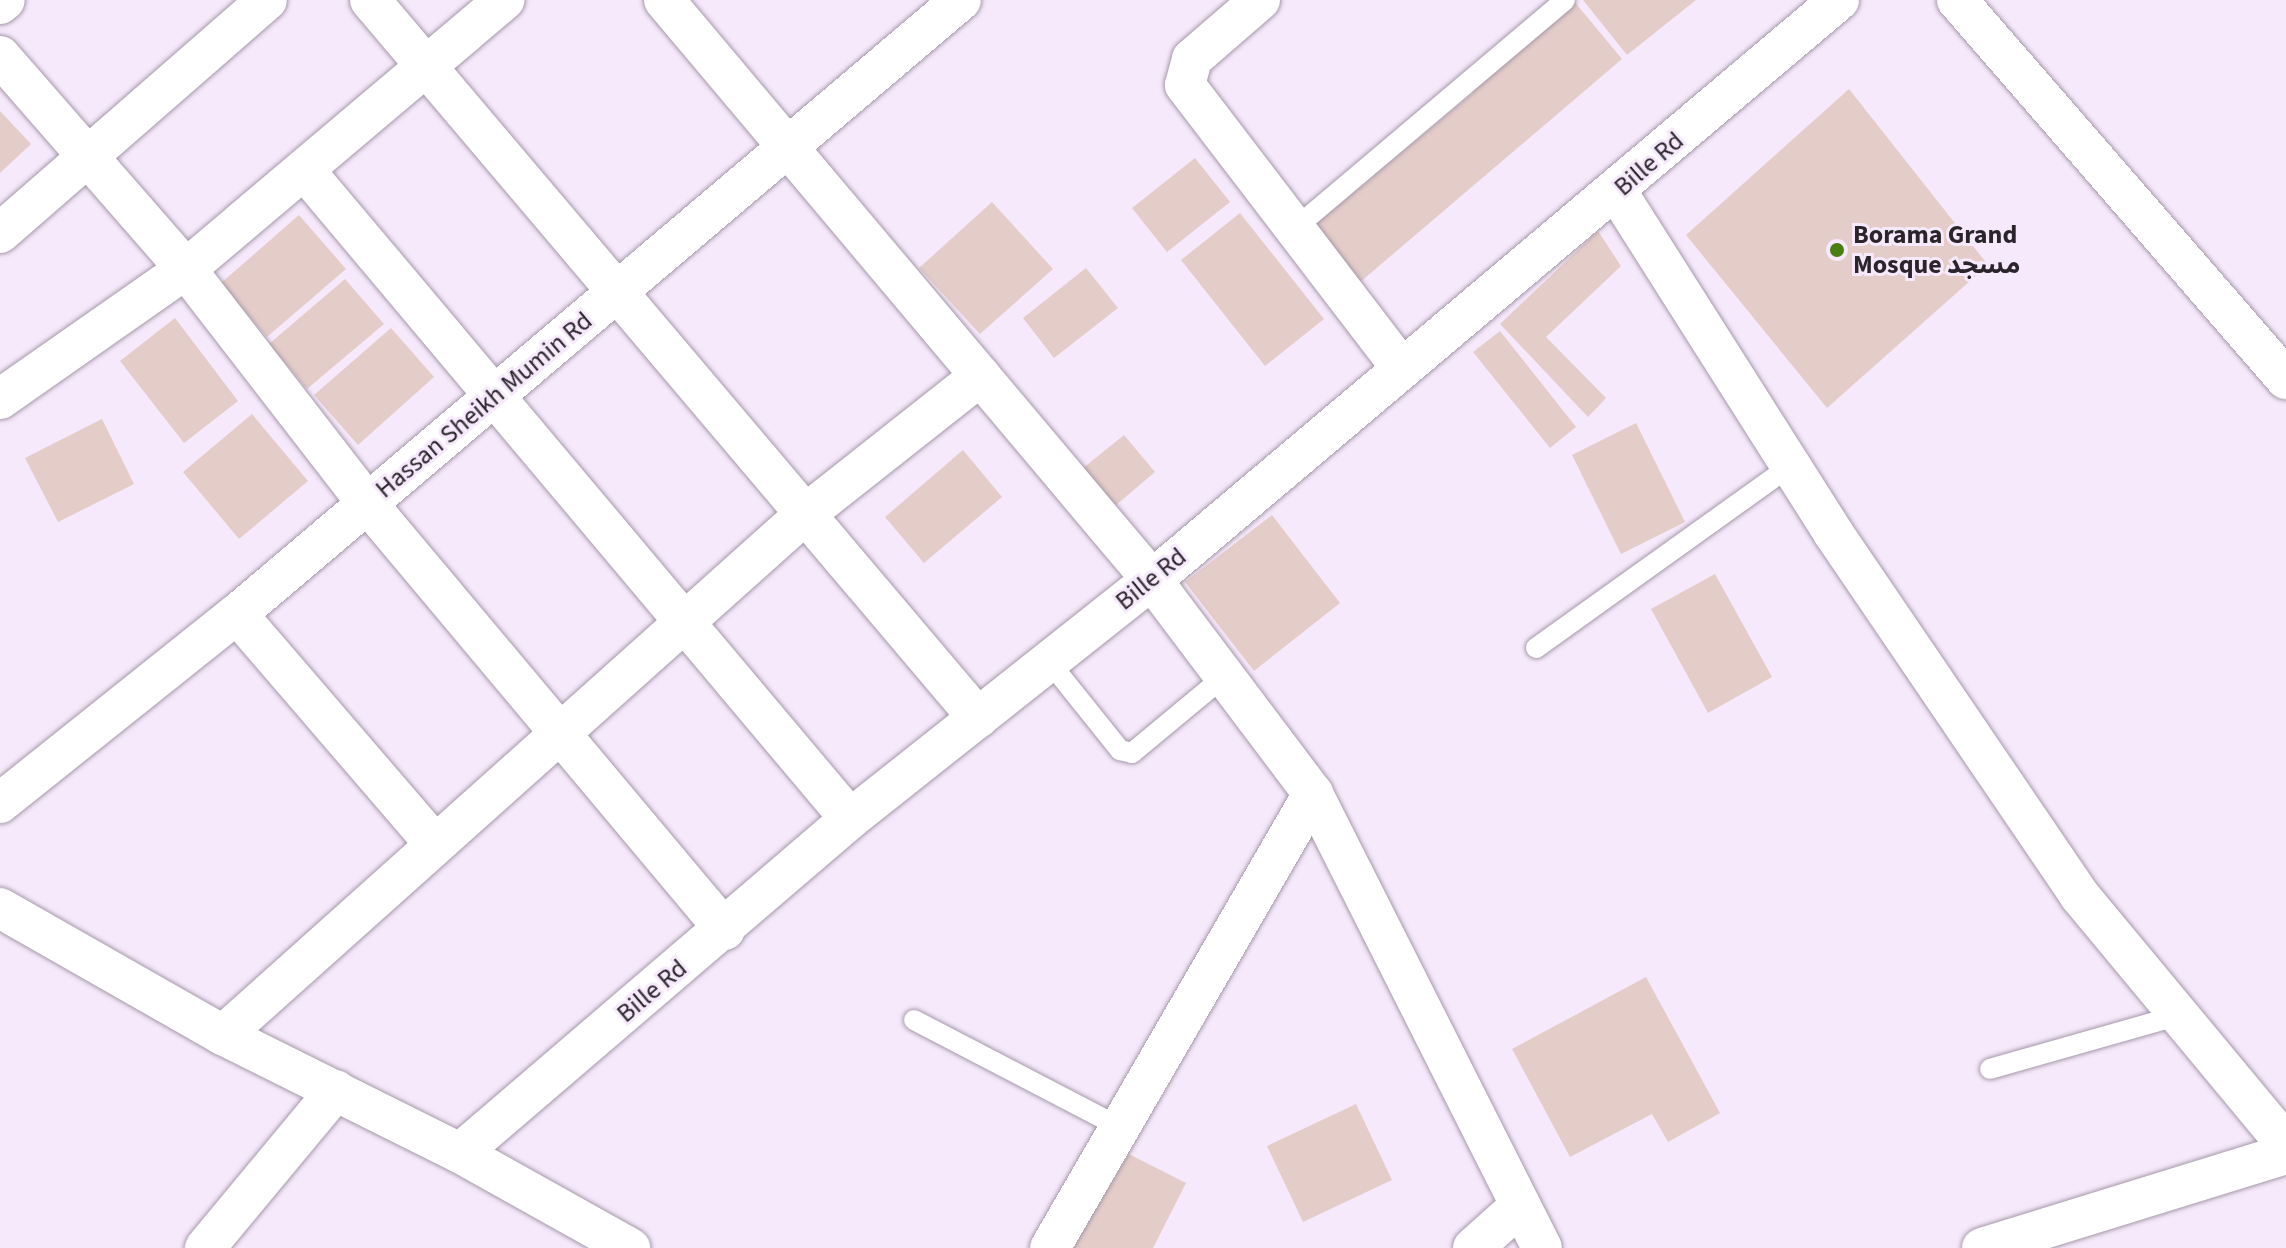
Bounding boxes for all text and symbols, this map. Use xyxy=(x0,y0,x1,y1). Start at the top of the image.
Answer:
street label: Bille Rd xyxy=(1608,125,1690,203)
place label: Borama Grand Mosque مسجد xyxy=(1853,219,2020,280)
marker: Borama Grand Mosque مسجد xyxy=(1828,241,1846,259)
street label: Hassan Sheikh Mumin Rd xyxy=(369,305,599,505)
street label: Bille Rd xyxy=(1109,541,1193,617)
street label: Bille Rd xyxy=(611,953,693,1029)

